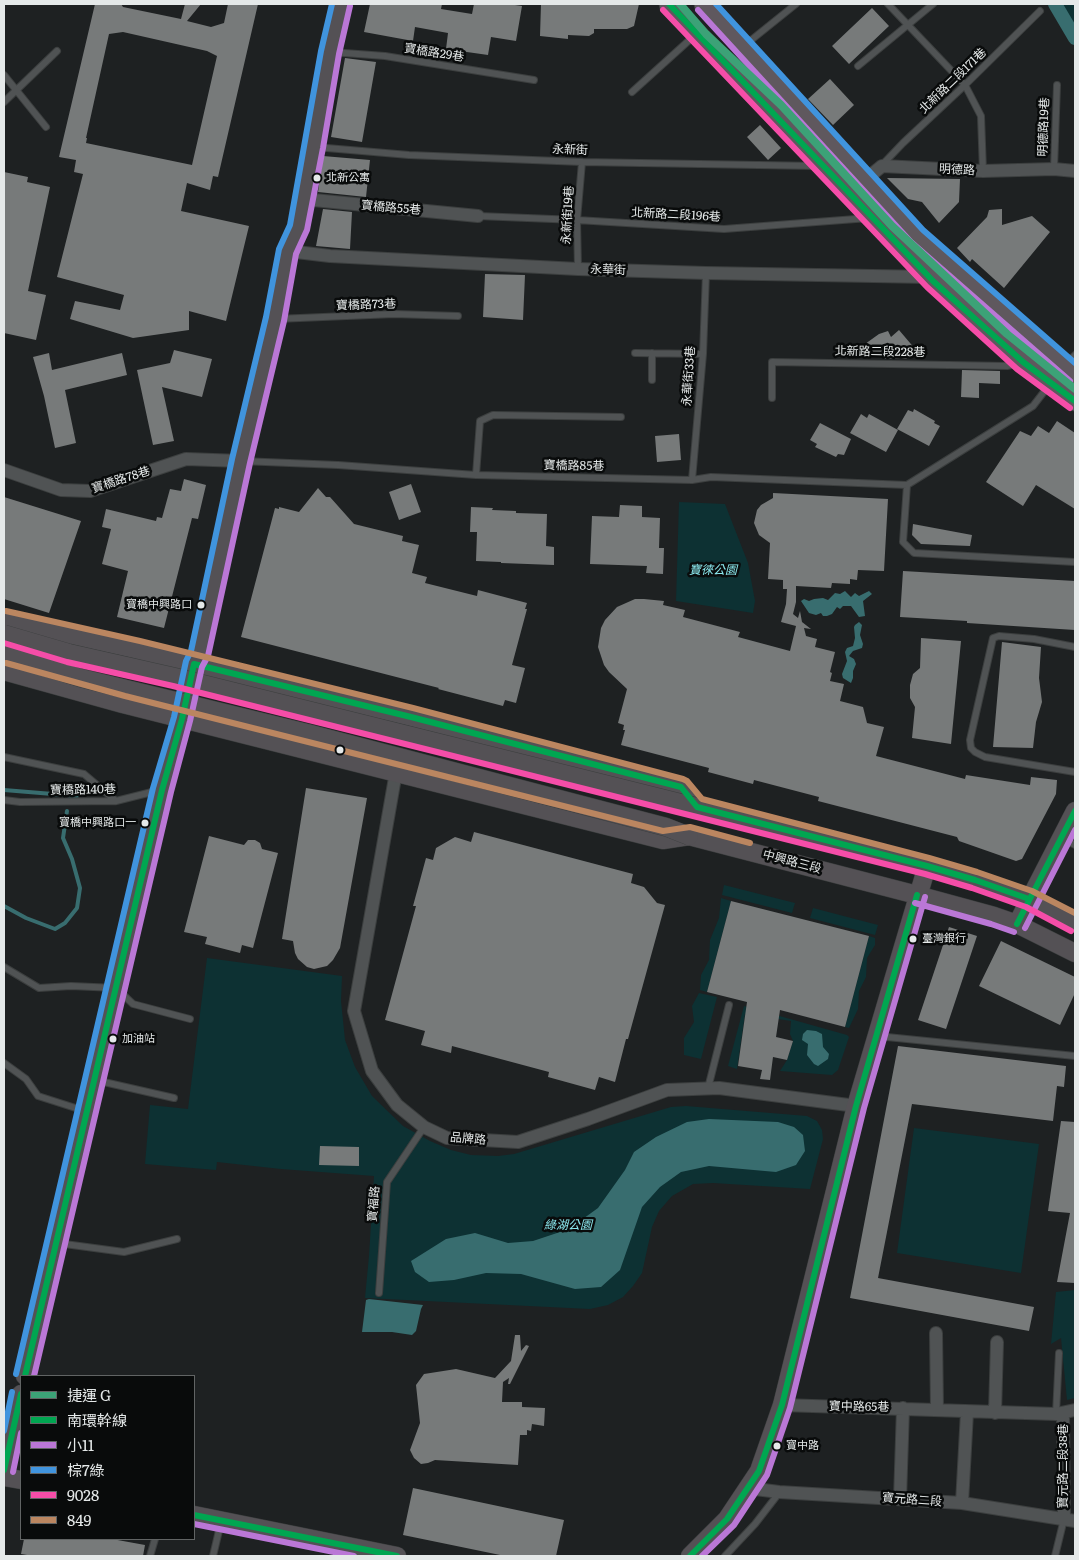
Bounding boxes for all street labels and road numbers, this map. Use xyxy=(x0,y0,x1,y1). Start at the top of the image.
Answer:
street label: 寶橋路29巷 xyxy=(403,41,465,65)
street label: 北新路二段171巷 xyxy=(917,45,989,117)
street label: 明德路19巷 xyxy=(1036,97,1052,157)
street label: 永新街 xyxy=(552,142,588,158)
street label: 明德路 xyxy=(939,162,975,178)
street label: 永新街19巷 xyxy=(559,185,577,245)
street label: 寶橋路55巷 xyxy=(360,198,422,218)
street label: 北新路二段196巷 xyxy=(631,205,721,225)
street label: 永華街 xyxy=(590,262,626,278)
street label: 寶橋路73巷 xyxy=(336,297,396,313)
street label: 北新路二段228巷 xyxy=(834,344,926,360)
street label: 永華街33巷 xyxy=(680,345,698,407)
street label: 寶橋路85巷 xyxy=(544,458,604,474)
street label: 寶橋路78巷 xyxy=(90,464,152,496)
street label: 寶橋路140巷 xyxy=(50,782,116,798)
street label: 中興路三段 xyxy=(761,847,823,877)
street label: 品牌路 xyxy=(449,1130,487,1148)
street label: 寶福路 xyxy=(365,1185,383,1223)
street label: 寶中路65巷 xyxy=(829,1399,889,1415)
street label: 寶元路二段38巷 xyxy=(1056,1423,1070,1509)
street label: 寶元路二段 xyxy=(882,1491,942,1509)

